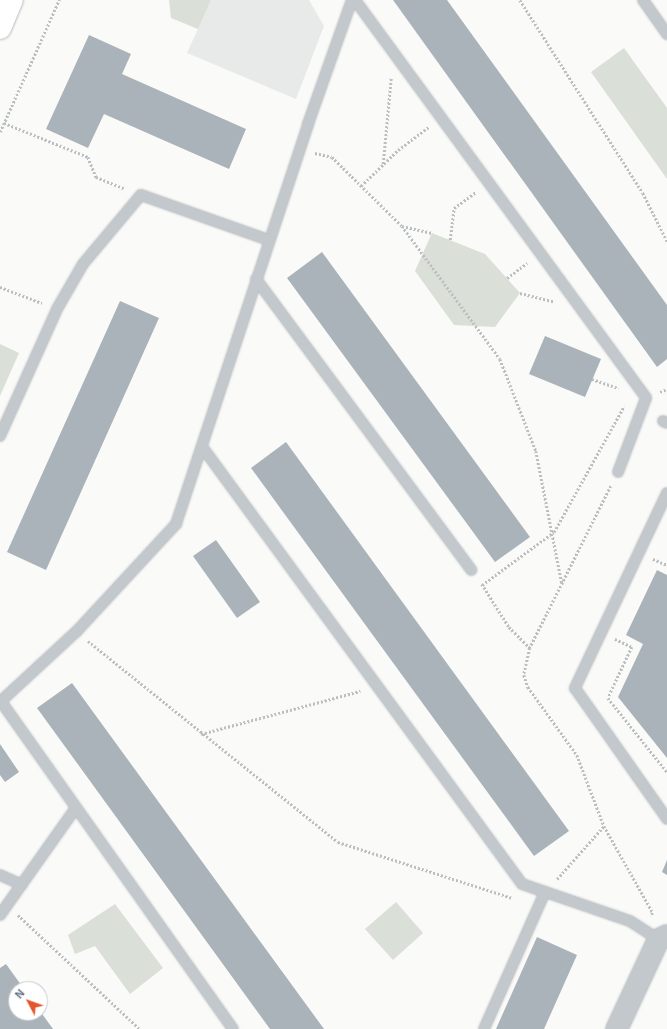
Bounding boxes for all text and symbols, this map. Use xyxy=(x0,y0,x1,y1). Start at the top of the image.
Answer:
north arrow xyxy=(8,981,48,1021)
text: N xyxy=(12,986,27,1001)

